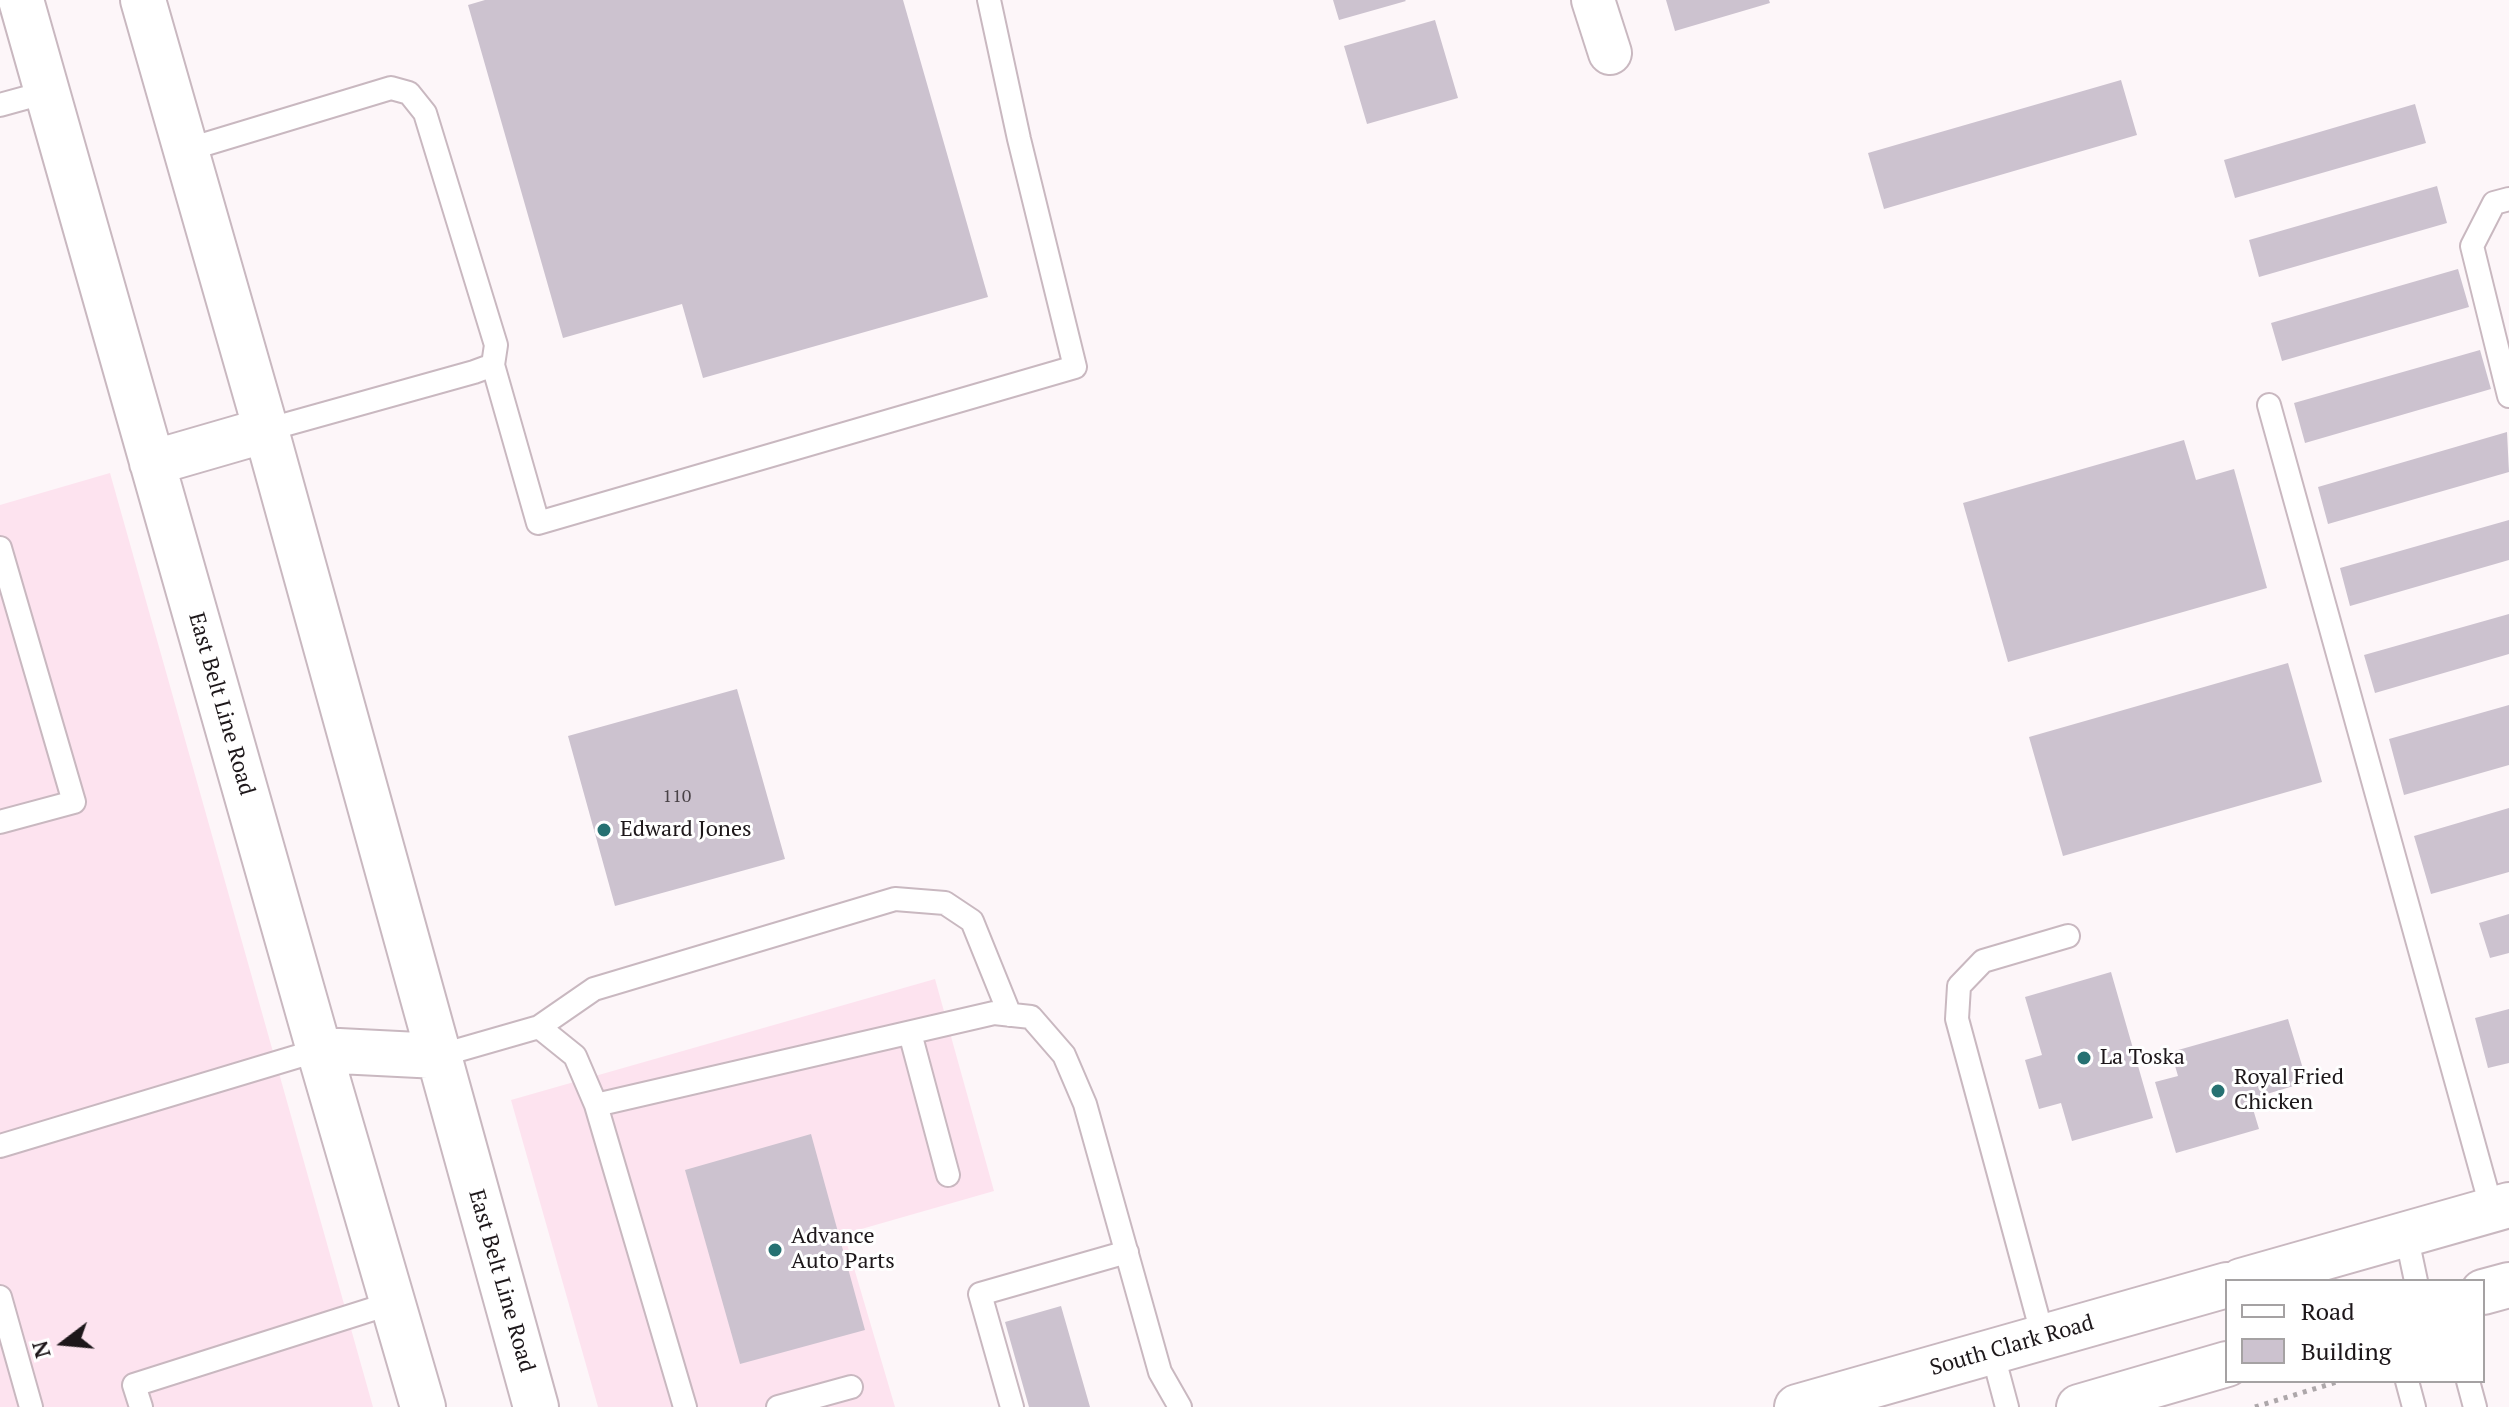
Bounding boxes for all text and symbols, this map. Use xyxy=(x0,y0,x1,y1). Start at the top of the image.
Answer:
street label: East Belt Line Road xyxy=(182,610,260,798)
house number: 110 xyxy=(663,786,691,808)
place label: Edward Jones xyxy=(620,817,751,843)
marker: Edward Jones xyxy=(595,821,613,839)
place label: La Toska xyxy=(2100,1045,2185,1071)
marker: La Toska xyxy=(2075,1049,2093,1067)
place label: Royal Fried Chicken xyxy=(2234,1065,2344,1116)
marker: Royal Fried Chicken xyxy=(2209,1082,2227,1100)
street label: East Belt Line Road xyxy=(462,1187,540,1375)
place label: Advance Auto Parts xyxy=(791,1224,895,1276)
marker: Advance Auto Parts xyxy=(766,1241,784,1259)
legend xyxy=(2225,1279,2485,1383)
text: Road xyxy=(2301,1295,2355,1327)
north arrow xyxy=(24,1303,104,1383)
street label: South Clark Road xyxy=(1927,1310,2097,1382)
text: Building xyxy=(2301,1335,2391,1367)
text: N xyxy=(24,1338,57,1362)

